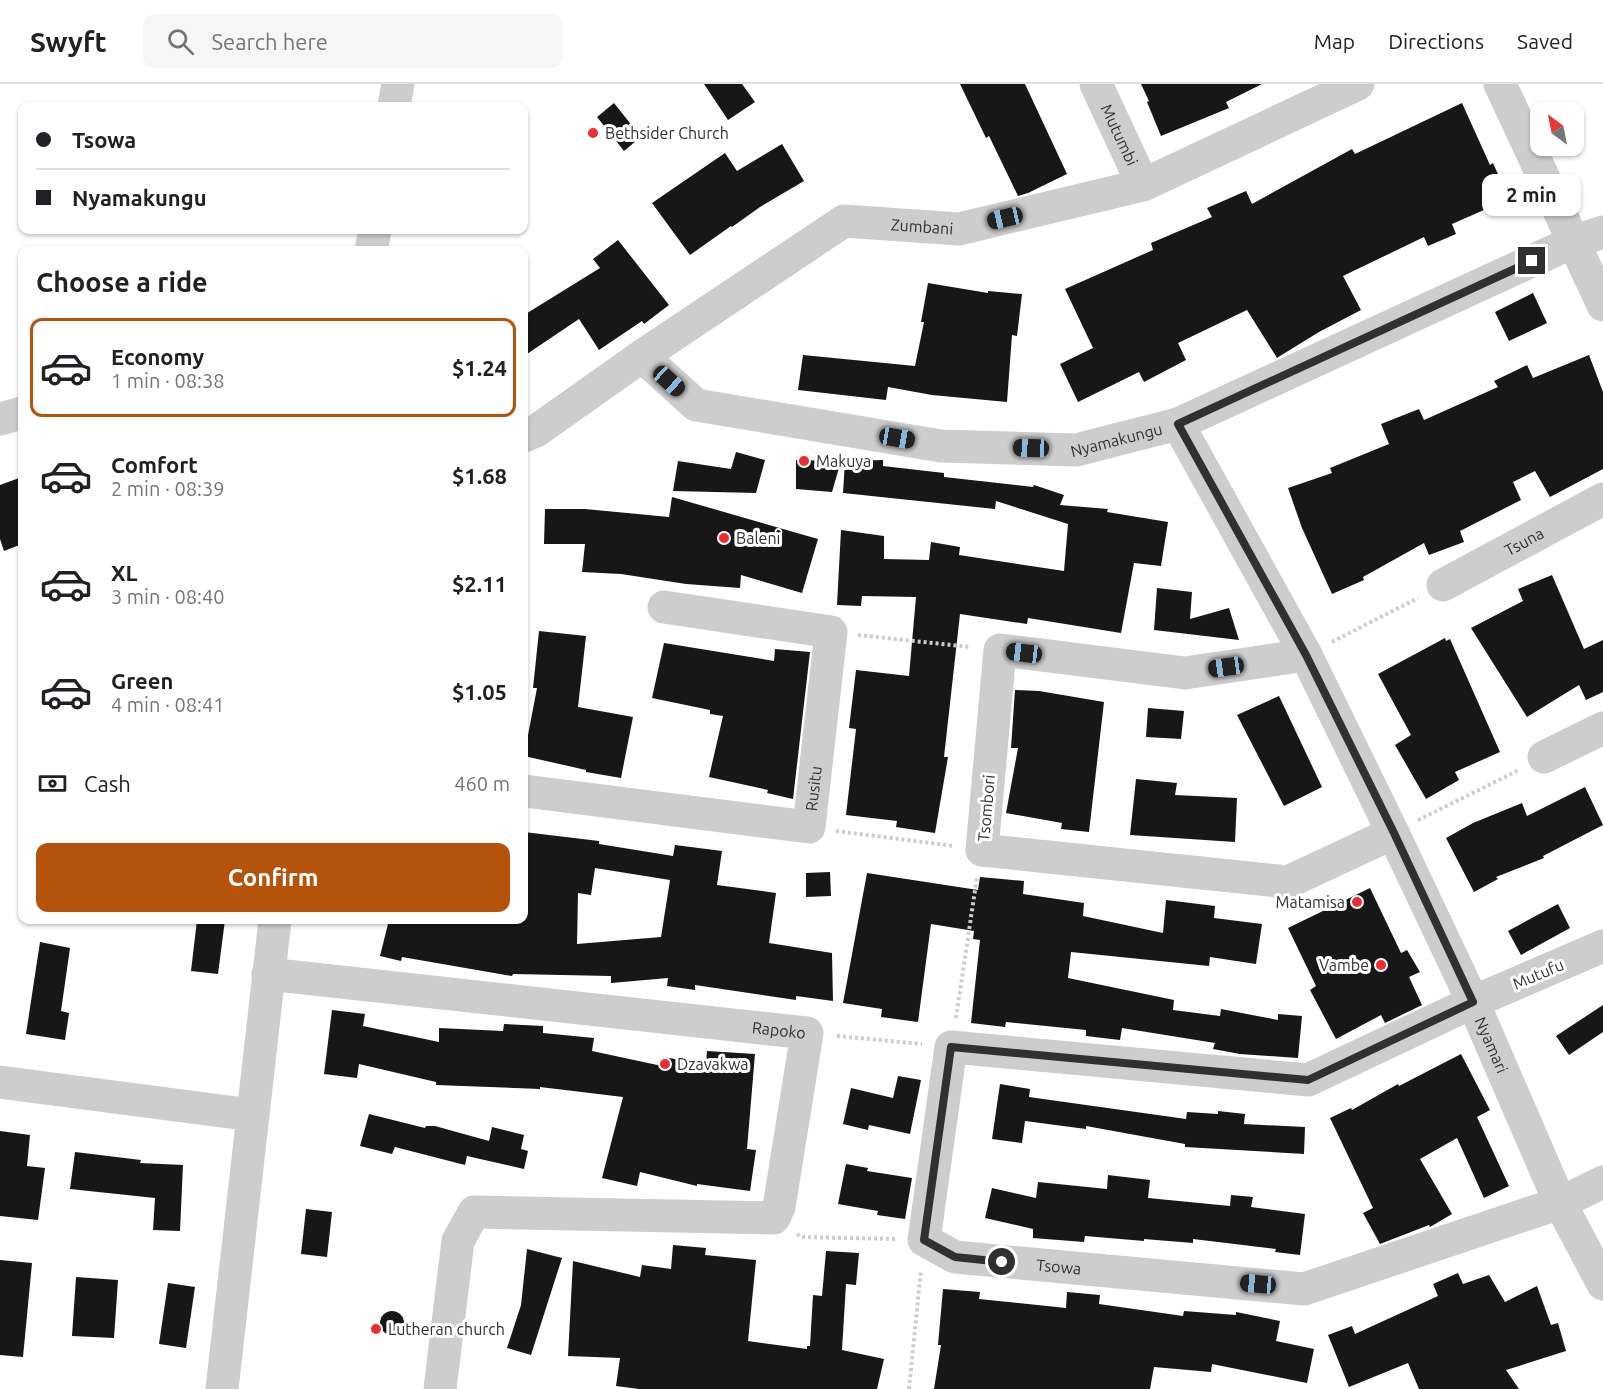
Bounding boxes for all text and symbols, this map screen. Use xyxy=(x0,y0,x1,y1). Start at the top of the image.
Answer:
search box xyxy=(143,14,563,68)
icon: search xyxy=(164,25,197,58)
text: Swyft xyxy=(30,26,107,57)
text: Search here xyxy=(212,29,328,54)
text: Map xyxy=(1314,29,1355,53)
text: Directions xyxy=(1388,29,1484,53)
text: Saved xyxy=(1517,29,1573,53)
street label: Mutumbi xyxy=(1098,101,1142,168)
north arrow xyxy=(1530,102,1584,156)
map controls xyxy=(1530,102,1584,156)
place label: Bethsider Church xyxy=(605,124,729,142)
marker: Bethsider Church xyxy=(586,126,600,140)
text: Tsowa xyxy=(72,127,136,152)
callout: 2 min xyxy=(1482,174,1582,216)
text: 2 min xyxy=(1506,183,1557,206)
text: Nyamakungu xyxy=(72,185,207,210)
car xyxy=(985,205,1025,231)
street label: Zumbani xyxy=(890,215,954,238)
route end xyxy=(1518,247,1545,274)
text: Choose a ride xyxy=(36,267,208,297)
icon: car xyxy=(39,341,93,395)
text: Economy xyxy=(111,344,204,369)
text: $1.24 xyxy=(452,355,507,380)
car xyxy=(650,362,688,400)
text: 1 min · 08:38 xyxy=(111,369,225,392)
street label: Nyamakungu xyxy=(1068,419,1164,460)
car xyxy=(878,426,916,450)
car xyxy=(1013,438,1049,458)
icon: car xyxy=(39,449,93,503)
text: Comfort xyxy=(111,452,198,477)
place label: Makuya xyxy=(816,452,871,470)
marker: Makuya xyxy=(797,454,811,468)
text: $1.68 xyxy=(452,463,507,488)
text: 2 min · 08:39 xyxy=(111,477,225,500)
street label: Tsuna xyxy=(1501,524,1547,559)
place label: Baleni xyxy=(736,529,780,547)
marker: Baleni xyxy=(717,531,731,545)
icon: car xyxy=(39,557,93,611)
text: XL xyxy=(111,560,138,585)
text: $2.11 xyxy=(452,571,507,596)
text: 3 min · 08:40 xyxy=(111,585,225,608)
car xyxy=(1005,642,1043,664)
car xyxy=(1207,656,1245,678)
icon: car xyxy=(39,665,93,719)
text: Green xyxy=(111,668,173,693)
text: $1.05 xyxy=(452,679,507,704)
text: 4 min · 08:41 xyxy=(111,693,225,716)
street label: Rusitu xyxy=(802,765,825,812)
icon: cash xyxy=(36,767,69,800)
text: Cash xyxy=(84,771,131,796)
text: 460 m xyxy=(454,772,510,795)
street label: Tsombori xyxy=(974,774,998,842)
button: Confirm xyxy=(36,843,510,912)
place label: Matamisa xyxy=(1276,893,1345,911)
marker: Matamisa xyxy=(1350,895,1364,909)
street label: Mutufu xyxy=(1510,955,1566,993)
place label: Vambe xyxy=(1319,956,1369,974)
marker: Vambe xyxy=(1374,958,1388,972)
street label: Nyamari xyxy=(1472,1014,1512,1076)
street label: Rapoko xyxy=(751,1018,807,1042)
place label: Dzavakwa xyxy=(677,1055,749,1073)
marker: Dzavakwa xyxy=(658,1057,672,1071)
route start xyxy=(988,1248,1015,1275)
street label: Tsowa xyxy=(1035,1255,1082,1278)
car xyxy=(1239,1273,1277,1295)
place label: Lutheran church xyxy=(388,1320,505,1338)
marker: Lutheran church xyxy=(369,1322,383,1336)

